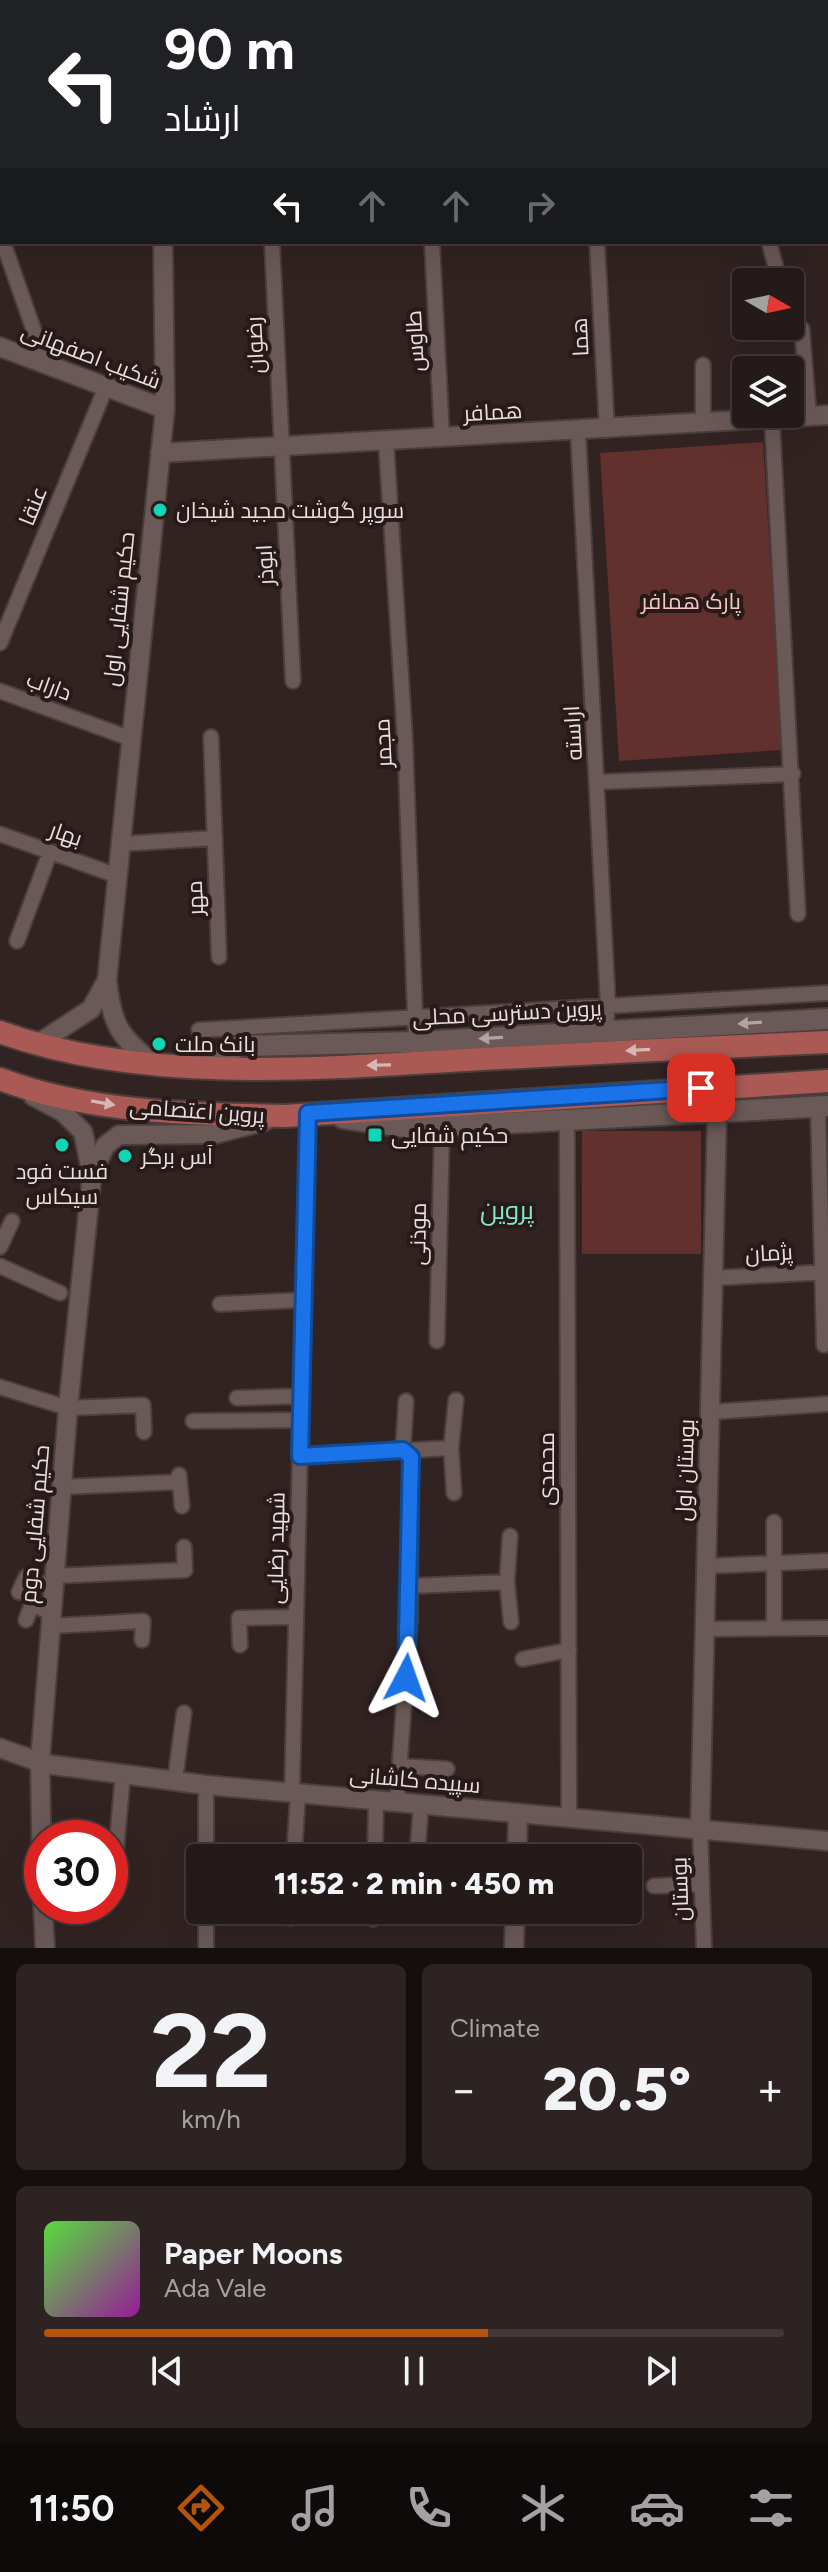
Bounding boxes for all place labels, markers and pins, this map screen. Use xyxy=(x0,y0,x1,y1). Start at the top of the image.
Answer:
place label: سوپر گوشت مجید شیخان xyxy=(176,497,404,525)
marker: سوپر گوشت مجید شیخان xyxy=(151,501,169,519)
place label: بانک ملت xyxy=(175,1031,256,1058)
marker: بانک ملت xyxy=(150,1035,168,1053)
pin xyxy=(667,1054,735,1122)
place label: حکیم شفایی xyxy=(391,1122,508,1151)
marker: حکیم شفایی xyxy=(366,1126,384,1144)
marker: فست فود سیکاس xyxy=(53,1136,71,1154)
place label: آس برگر xyxy=(139,1143,213,1170)
marker: آس برگر xyxy=(116,1147,134,1165)
place label: فست فود سیکاس xyxy=(16,1158,108,1210)

